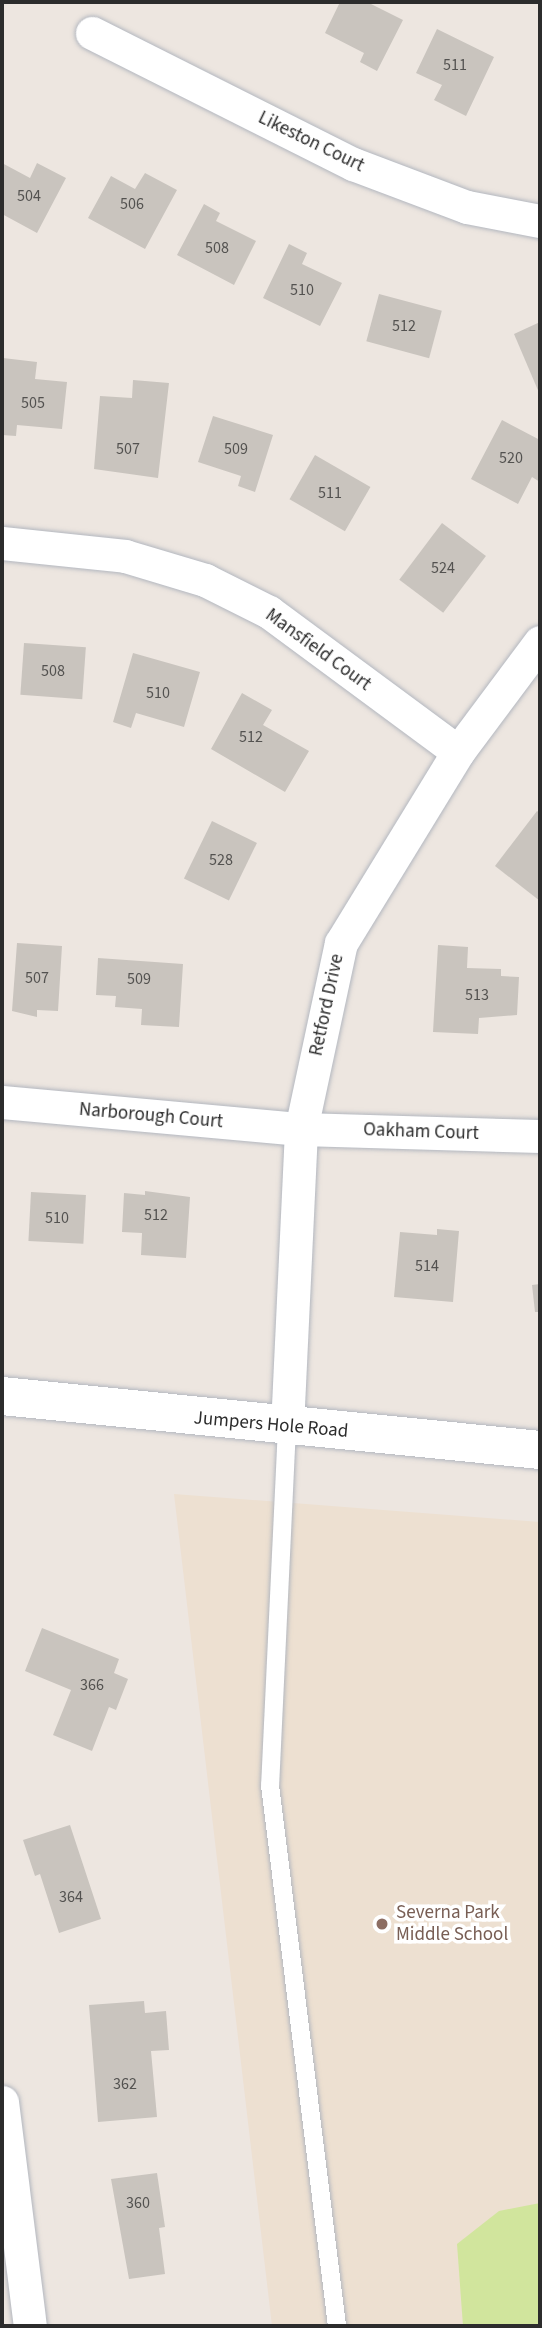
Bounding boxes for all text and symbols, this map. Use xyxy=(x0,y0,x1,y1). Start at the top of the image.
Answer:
house number: 511 xyxy=(443,55,467,75)
street label: Likeston Court xyxy=(254,107,368,177)
house number: 504 xyxy=(17,186,41,206)
house number: 506 xyxy=(120,194,144,214)
house number: 508 xyxy=(205,238,229,258)
house number: 510 xyxy=(290,280,314,300)
house number: 512 xyxy=(392,316,416,336)
house number: 505 xyxy=(21,393,45,413)
house number: 507 xyxy=(116,439,140,459)
house number: 509 xyxy=(224,439,248,459)
house number: 520 xyxy=(499,448,523,468)
house number: 511 xyxy=(318,483,342,503)
house number: 524 xyxy=(431,558,455,578)
street label: Mansfield Court xyxy=(261,604,375,696)
house number: 508 xyxy=(41,661,65,681)
house number: 510 xyxy=(146,683,170,703)
house number: 512 xyxy=(239,727,263,747)
house number: 528 xyxy=(209,850,233,870)
street label: Retford Drive xyxy=(305,952,349,1058)
house number: 507 xyxy=(25,968,49,988)
house number: 509 xyxy=(127,969,151,989)
house number: 513 xyxy=(465,985,489,1005)
street label: Narborough Court xyxy=(78,1098,224,1134)
street label: Oakham Court xyxy=(363,1119,479,1145)
house number: 512 xyxy=(144,1205,168,1225)
house number: 510 xyxy=(45,1208,69,1228)
house number: 514 xyxy=(415,1256,439,1276)
street label: Jumpers Hole Road xyxy=(193,1407,349,1443)
house number: 366 xyxy=(80,1675,104,1695)
house number: 364 xyxy=(59,1887,83,1907)
place label: Severna Park Middle School xyxy=(396,1902,508,1946)
marker: Severna Park Middle School xyxy=(374,1916,390,1932)
house number: 362 xyxy=(113,2074,137,2094)
house number: 360 xyxy=(126,2193,150,2213)

